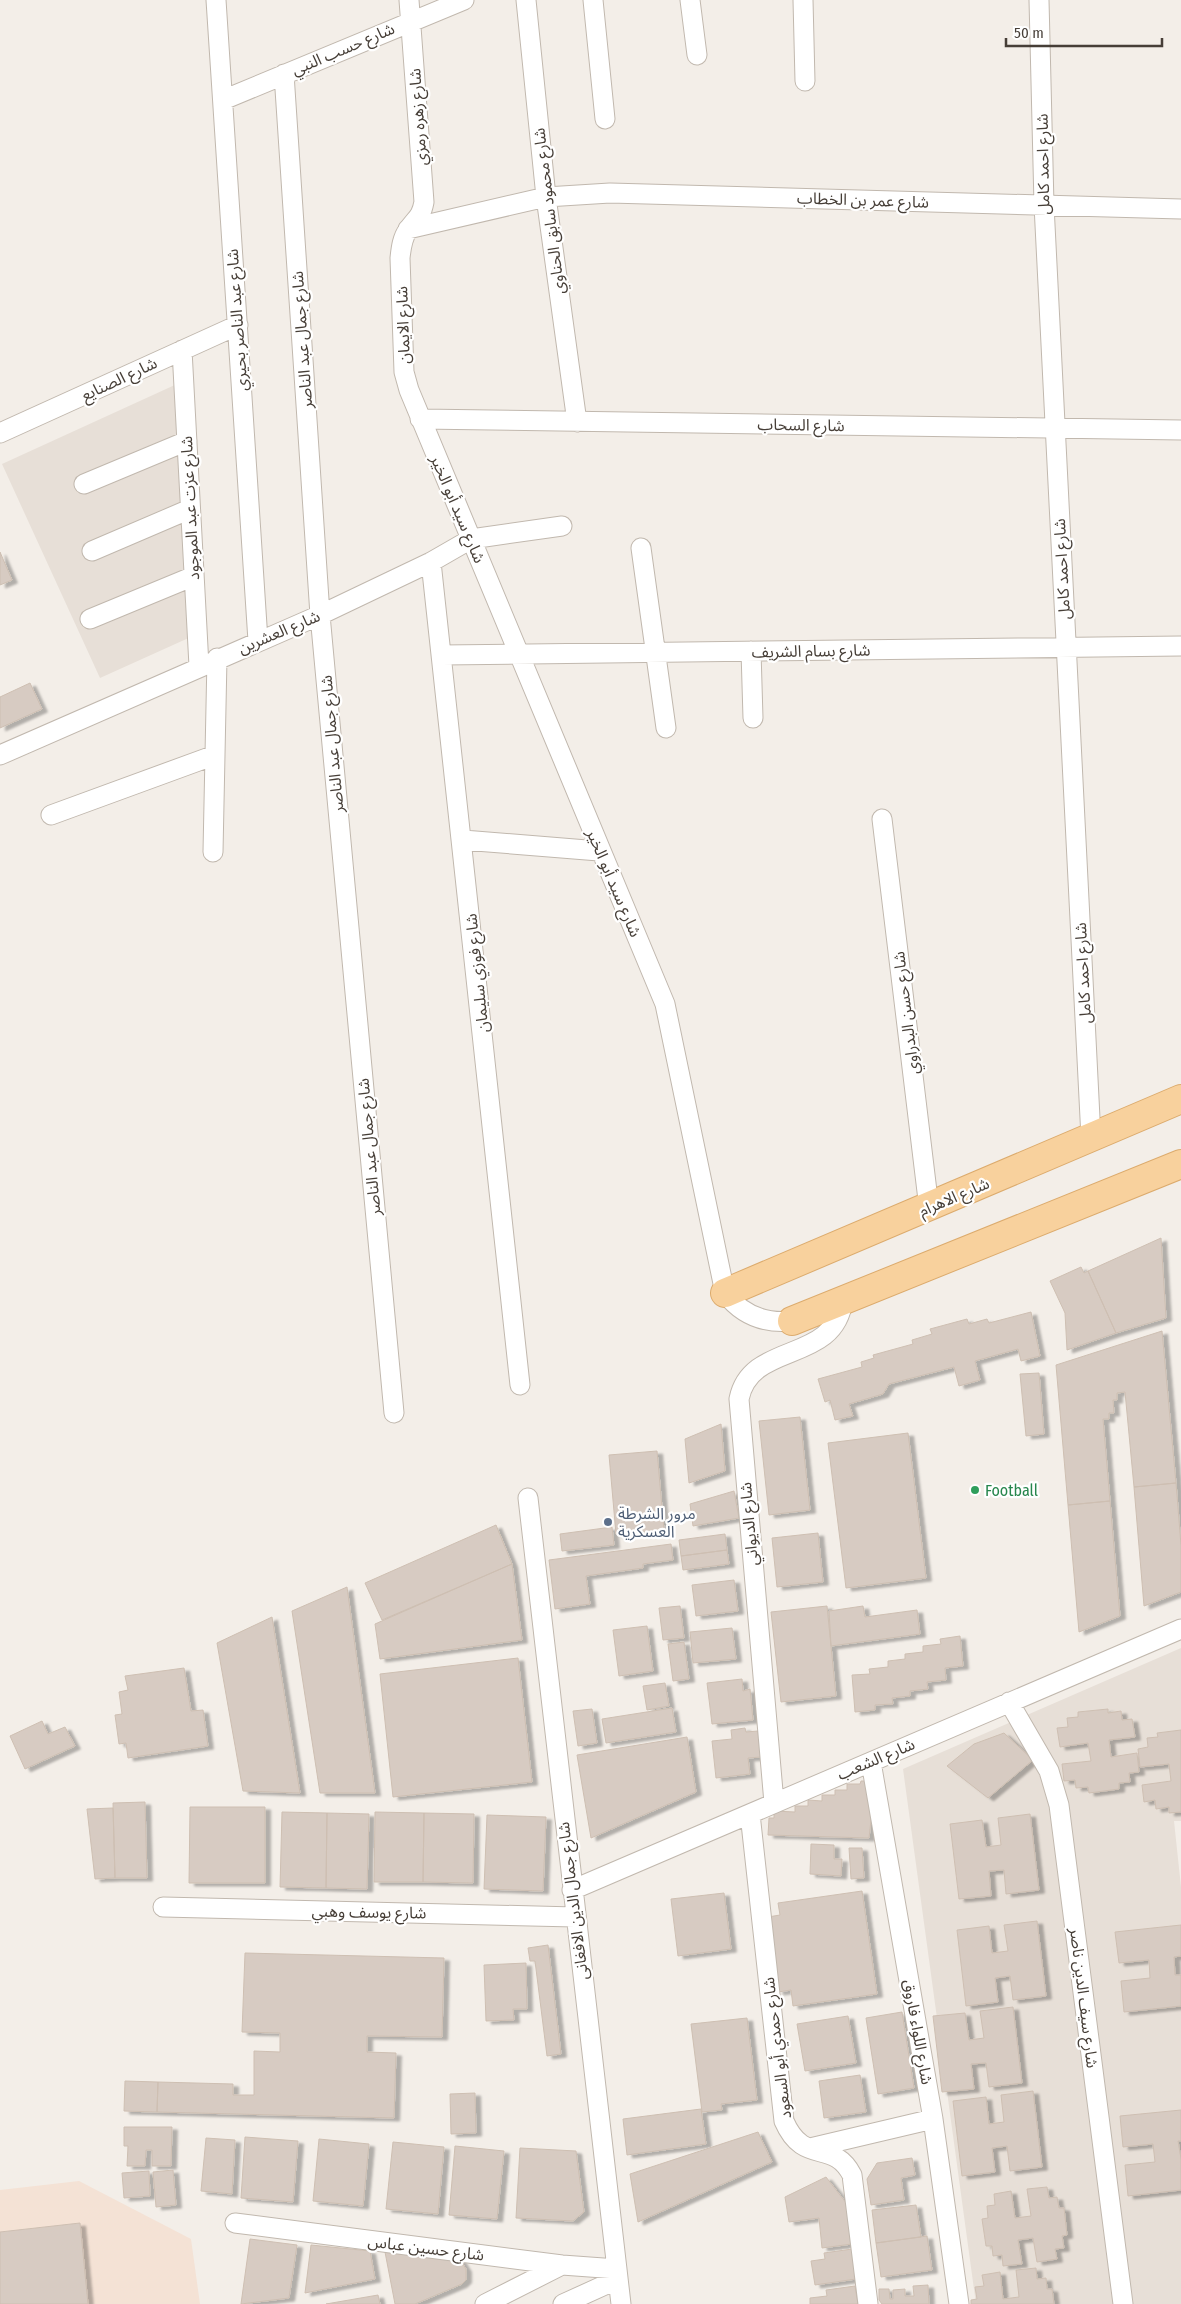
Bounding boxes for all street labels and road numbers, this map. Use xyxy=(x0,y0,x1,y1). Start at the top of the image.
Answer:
street label: شارع حسب النبي xyxy=(289,19,398,82)
street label: شارع زهره رمزي xyxy=(405,68,434,166)
street label: شارع احمد كامل xyxy=(1033,113,1056,215)
street label: شارع محمود سابق الحناوي xyxy=(529,126,572,295)
street label: شارع عمر بن الخطاب xyxy=(797,188,929,215)
street label: شارع عبد الناصر بحيري xyxy=(223,248,254,392)
street label: شارع جمال عبد الناصر xyxy=(288,270,319,410)
street label: شارع الايمان xyxy=(392,286,417,364)
street label: شارع الصنايع xyxy=(78,353,161,408)
street label: شارع السحاب xyxy=(757,415,845,438)
street label: شارع عزت عبد الموجود xyxy=(177,435,206,580)
street label: شارع سيد أبو الخير xyxy=(424,451,489,567)
street label: شارع احمد كامل xyxy=(1050,518,1077,620)
street label: شارع العشرين xyxy=(235,606,324,661)
street label: شارع بسام الشريف xyxy=(751,640,871,665)
street label: شارع جمال عبد الناصر xyxy=(317,674,351,814)
street label: شارع سيد أبو الخير xyxy=(580,825,645,941)
street label: شارع فوزي سليمان xyxy=(461,912,496,1033)
street label: شارع احمد كامل xyxy=(1071,922,1098,1024)
street label: شارع حسن البدراوي xyxy=(889,950,926,1076)
street label: شارع جمال عبد الناصر xyxy=(354,1077,388,1217)
street label: شارع الاهرام xyxy=(916,1174,993,1223)
street label: شارع الديواني xyxy=(736,1481,765,1566)
street label: شارع الشعب xyxy=(834,1734,919,1787)
street label: شارع جمال الدين الافغانى xyxy=(554,1820,595,1981)
street label: شارع يوسف وهبي xyxy=(311,1901,427,1925)
street label: شارع سيف الدين ناصر xyxy=(1063,1926,1102,2070)
street label: شارع حمدي أبو السعود xyxy=(759,1976,798,2120)
street label: شارع اللواء فاروق xyxy=(896,1978,937,2087)
street label: شارع حسين عباس xyxy=(366,2231,485,2268)

